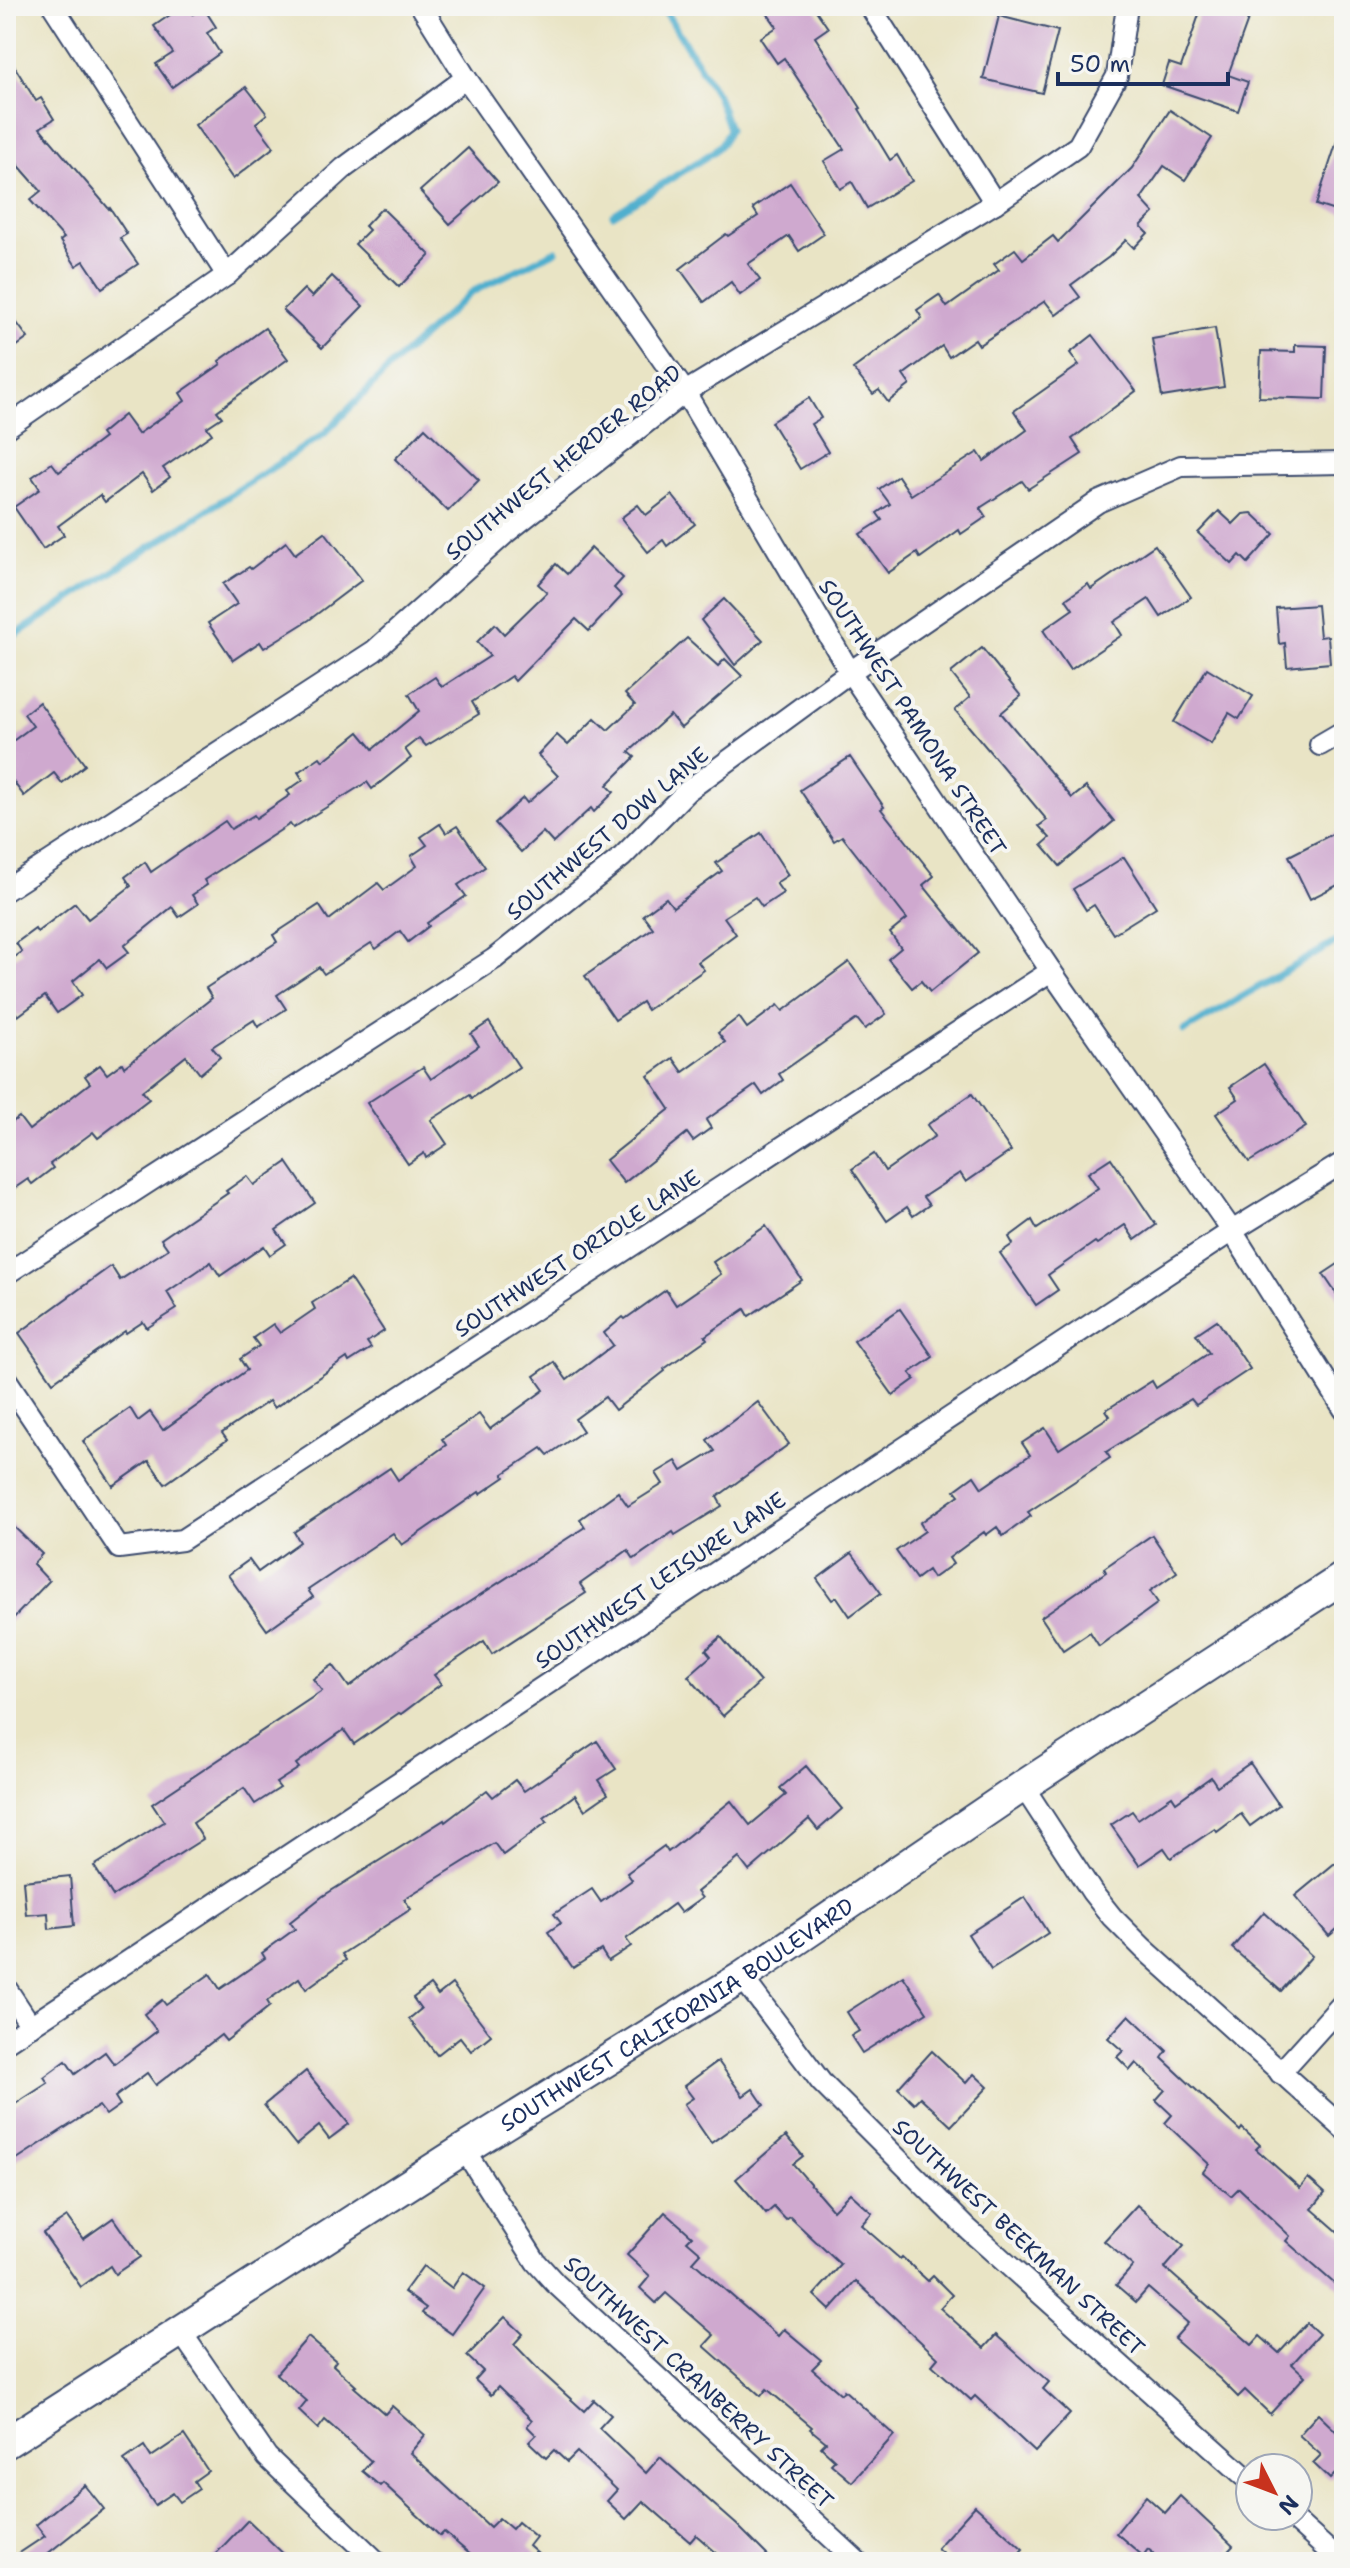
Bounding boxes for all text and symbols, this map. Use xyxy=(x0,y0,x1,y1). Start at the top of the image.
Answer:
scale bar xyxy=(1058,36,1228,86)
text: 50 m xyxy=(1070,48,1130,80)
street label: SOUTHWEST HERDER ROAD xyxy=(439,358,687,567)
street label: SOUTHWEST PAMONA STREET xyxy=(812,574,1013,861)
street label: SOUTHWEST DOW LANE xyxy=(500,740,714,927)
street label: SOUTHWEST ORIOLE LANE xyxy=(449,1163,706,1344)
street label: SOUTHWEST LEISURE LANE xyxy=(529,1485,791,1675)
street label: SOUTHWEST CALIFORNIA BOULEVARD xyxy=(495,1891,859,2138)
street label: SOUTHWEST BEEKMAN STREET xyxy=(886,2113,1151,2362)
street label: SOUTHWEST CRANBERRY STREET xyxy=(558,2249,840,2516)
north arrow xyxy=(1234,2452,1314,2532)
text: N xyxy=(1272,2489,1305,2521)

